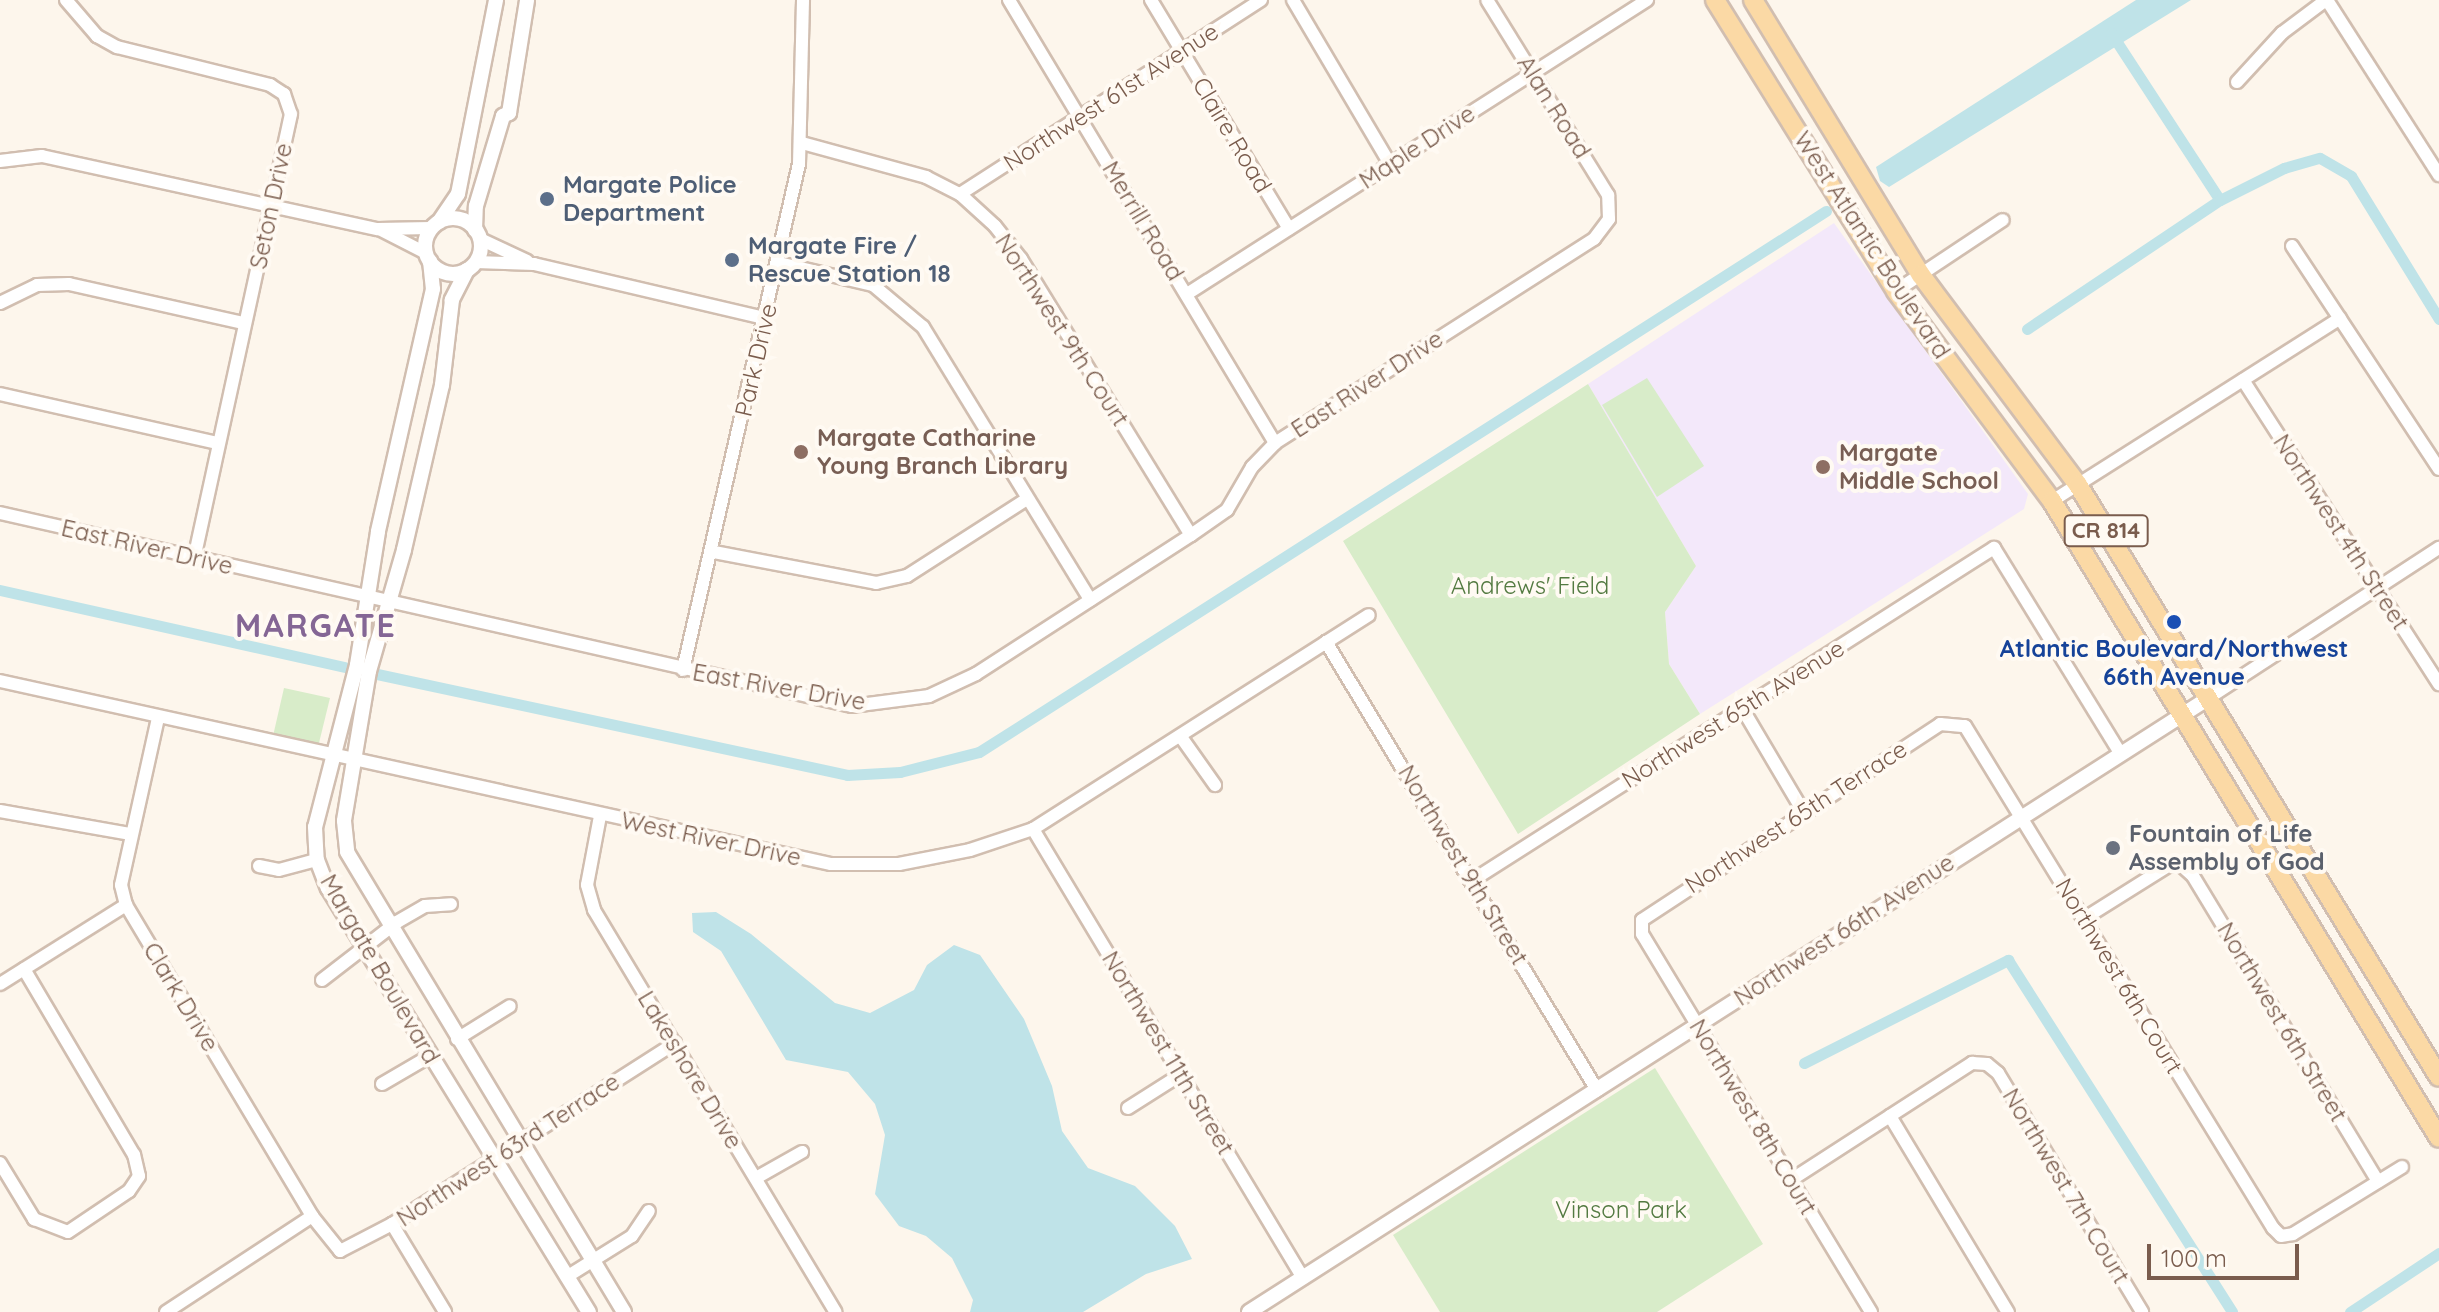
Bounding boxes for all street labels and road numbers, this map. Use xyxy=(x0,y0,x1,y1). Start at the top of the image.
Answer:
street label: Northwest 61st Avenue xyxy=(998,17,1224,177)
street label: Alan Road xyxy=(1511,50,1597,164)
street label: Claire Road xyxy=(1186,72,1278,198)
street label: Maple Drive xyxy=(1354,99,1480,195)
street label: West Atlantic Boulevard xyxy=(1788,126,1956,364)
street label: Seton Drive xyxy=(244,141,298,271)
street label: Merrill Road xyxy=(1096,156,1190,286)
street label: Northwest 9th Court xyxy=(989,228,1135,432)
street label: Park Drive xyxy=(729,301,783,419)
street label: East River Drive xyxy=(1286,324,1448,444)
street label: Northwest 4th Street xyxy=(2267,429,2415,635)
street label: East River Drive xyxy=(58,513,236,581)
road number: CR 814 xyxy=(2062,513,2150,549)
street label: Northwest 65th Avenue xyxy=(1616,634,1850,794)
street label: East River Drive xyxy=(690,658,868,716)
street label: Northwest 65th Terrace xyxy=(1680,734,1912,900)
street label: Northwest 9th Street xyxy=(1392,760,1534,970)
street label: West River Drive xyxy=(618,806,804,872)
street label: Northwest 66th Avenue xyxy=(1728,848,1960,1012)
street label: Margate Boulevard xyxy=(314,869,446,1069)
street label: Northwest 6th Court xyxy=(2049,873,2189,1079)
street label: Northwest 6th Street xyxy=(2211,917,2353,1127)
street label: Clark Drive xyxy=(137,937,225,1057)
street label: Northwest 11th Street xyxy=(1096,946,1240,1160)
street label: Lakeshore Drive xyxy=(632,986,748,1154)
street label: Northwest 8th Court xyxy=(1683,1014,1823,1220)
street label: Northwest 63rd Terrace xyxy=(391,1067,625,1233)
street label: Northwest 7th Court xyxy=(1996,1083,2136,1289)

